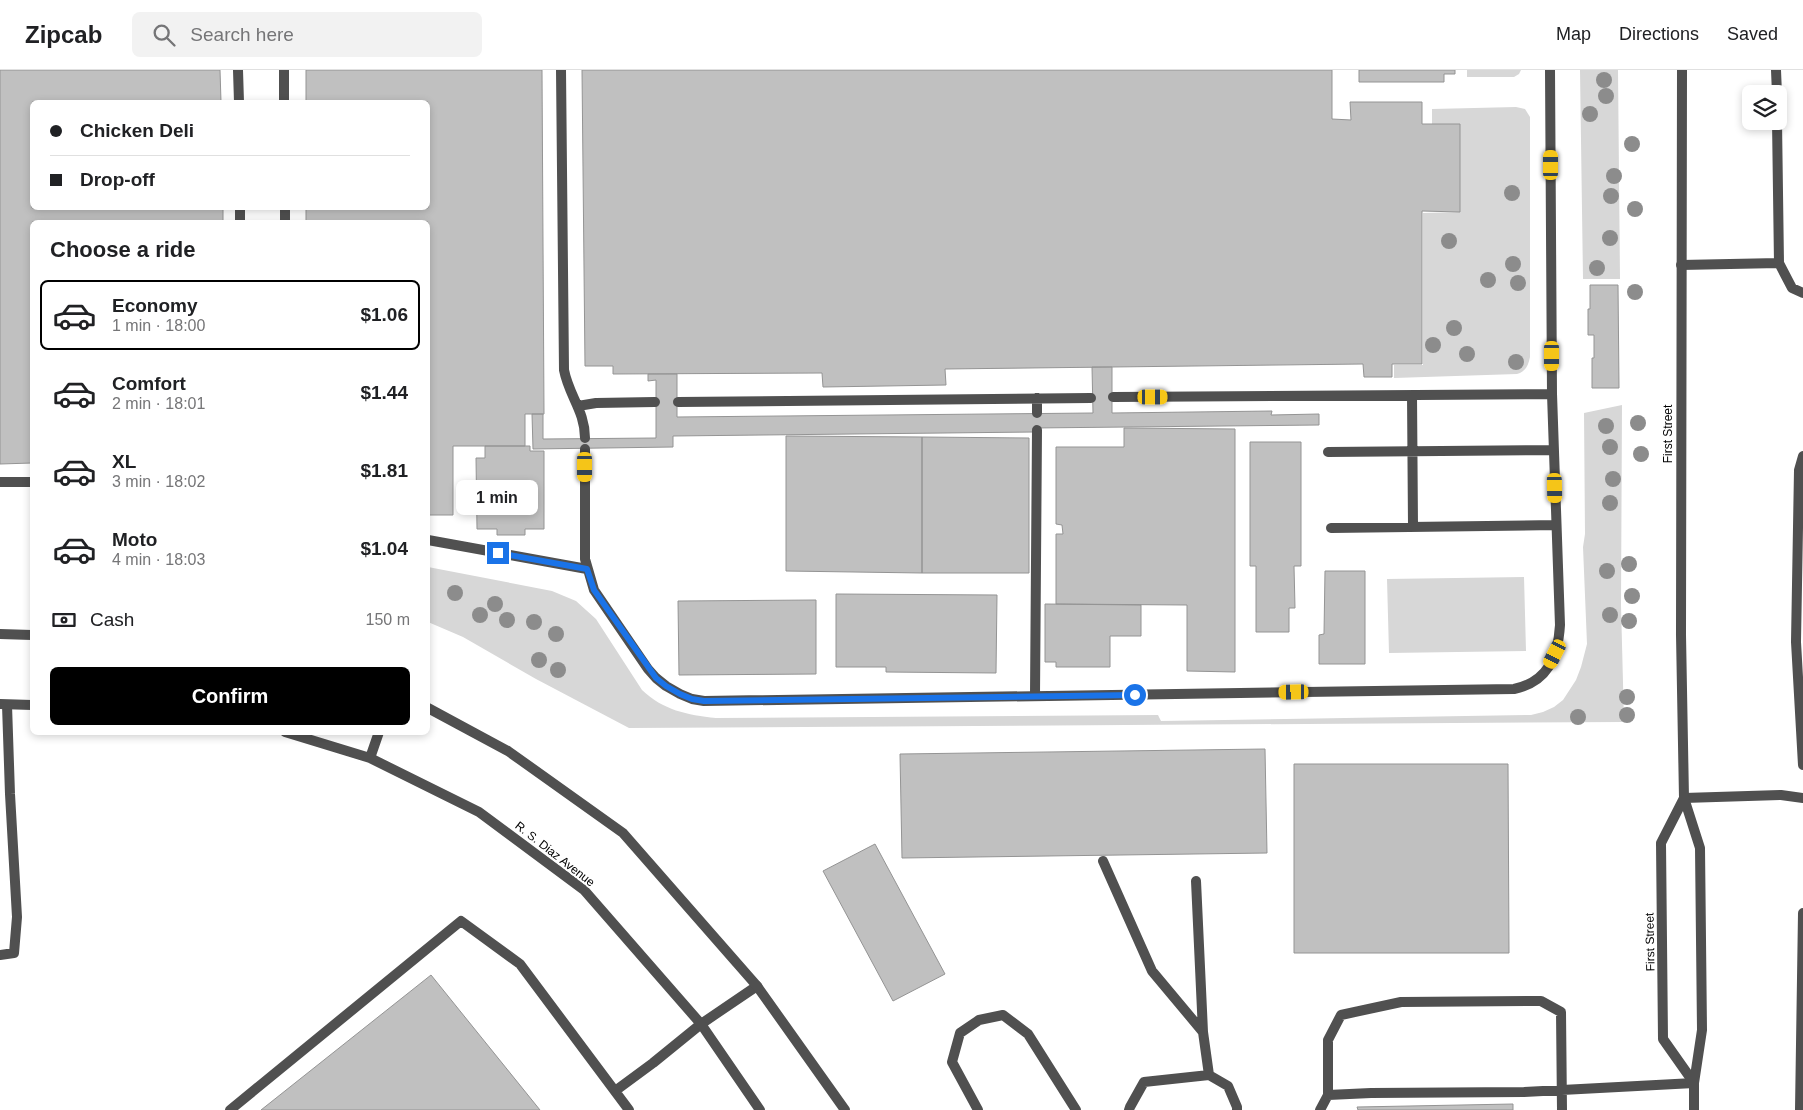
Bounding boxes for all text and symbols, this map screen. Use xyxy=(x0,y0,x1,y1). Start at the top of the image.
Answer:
search box xyxy=(132,12,482,57)
text: Zipcab xyxy=(25,21,102,48)
icon: search xyxy=(150,21,178,49)
text: Search here xyxy=(190,24,294,45)
text: Map xyxy=(1556,24,1591,44)
text: Directions xyxy=(1619,24,1699,44)
text: Saved xyxy=(1727,24,1778,44)
map controls xyxy=(1742,85,1787,130)
button: layers xyxy=(1742,85,1787,130)
text: Chicken Deli xyxy=(80,120,194,141)
car xyxy=(1543,150,1558,180)
text: Drop-off xyxy=(80,169,155,190)
text: Choose a ride xyxy=(50,237,195,262)
icon: car xyxy=(52,293,97,338)
text: Economy xyxy=(112,295,198,316)
text: $1.06 xyxy=(360,304,408,325)
text: 1 min · 18:00 xyxy=(112,317,205,334)
car xyxy=(1544,341,1559,371)
icon: car xyxy=(52,371,97,416)
text: Comfort xyxy=(112,373,186,394)
text: $1.44 xyxy=(360,382,408,403)
car xyxy=(1138,390,1168,405)
text: 2 min · 18:01 xyxy=(112,395,205,412)
street label: First Street xyxy=(1661,404,1675,463)
icon: car xyxy=(52,449,97,494)
text: XL xyxy=(112,451,136,472)
car xyxy=(577,452,592,482)
text: $1.81 xyxy=(360,460,408,481)
text: 3 min · 18:02 xyxy=(112,473,205,490)
car xyxy=(1547,473,1562,503)
callout: 1 min xyxy=(457,480,539,516)
text: 1 min xyxy=(476,489,518,506)
icon: car xyxy=(52,527,97,572)
text: Moto xyxy=(112,529,157,550)
text: $1.04 xyxy=(360,538,408,559)
route end xyxy=(487,542,509,564)
text: 4 min · 18:03 xyxy=(112,551,205,568)
icon: cash xyxy=(50,606,78,634)
text: Cash xyxy=(90,609,134,630)
text: 150 m xyxy=(366,611,410,628)
car xyxy=(1541,637,1568,671)
button: Confirm xyxy=(50,667,410,725)
route start xyxy=(1124,684,1146,706)
car xyxy=(1278,684,1309,700)
street label: R. S. Diaz Avenue xyxy=(512,819,598,890)
street label: First Street xyxy=(1642,912,1658,971)

